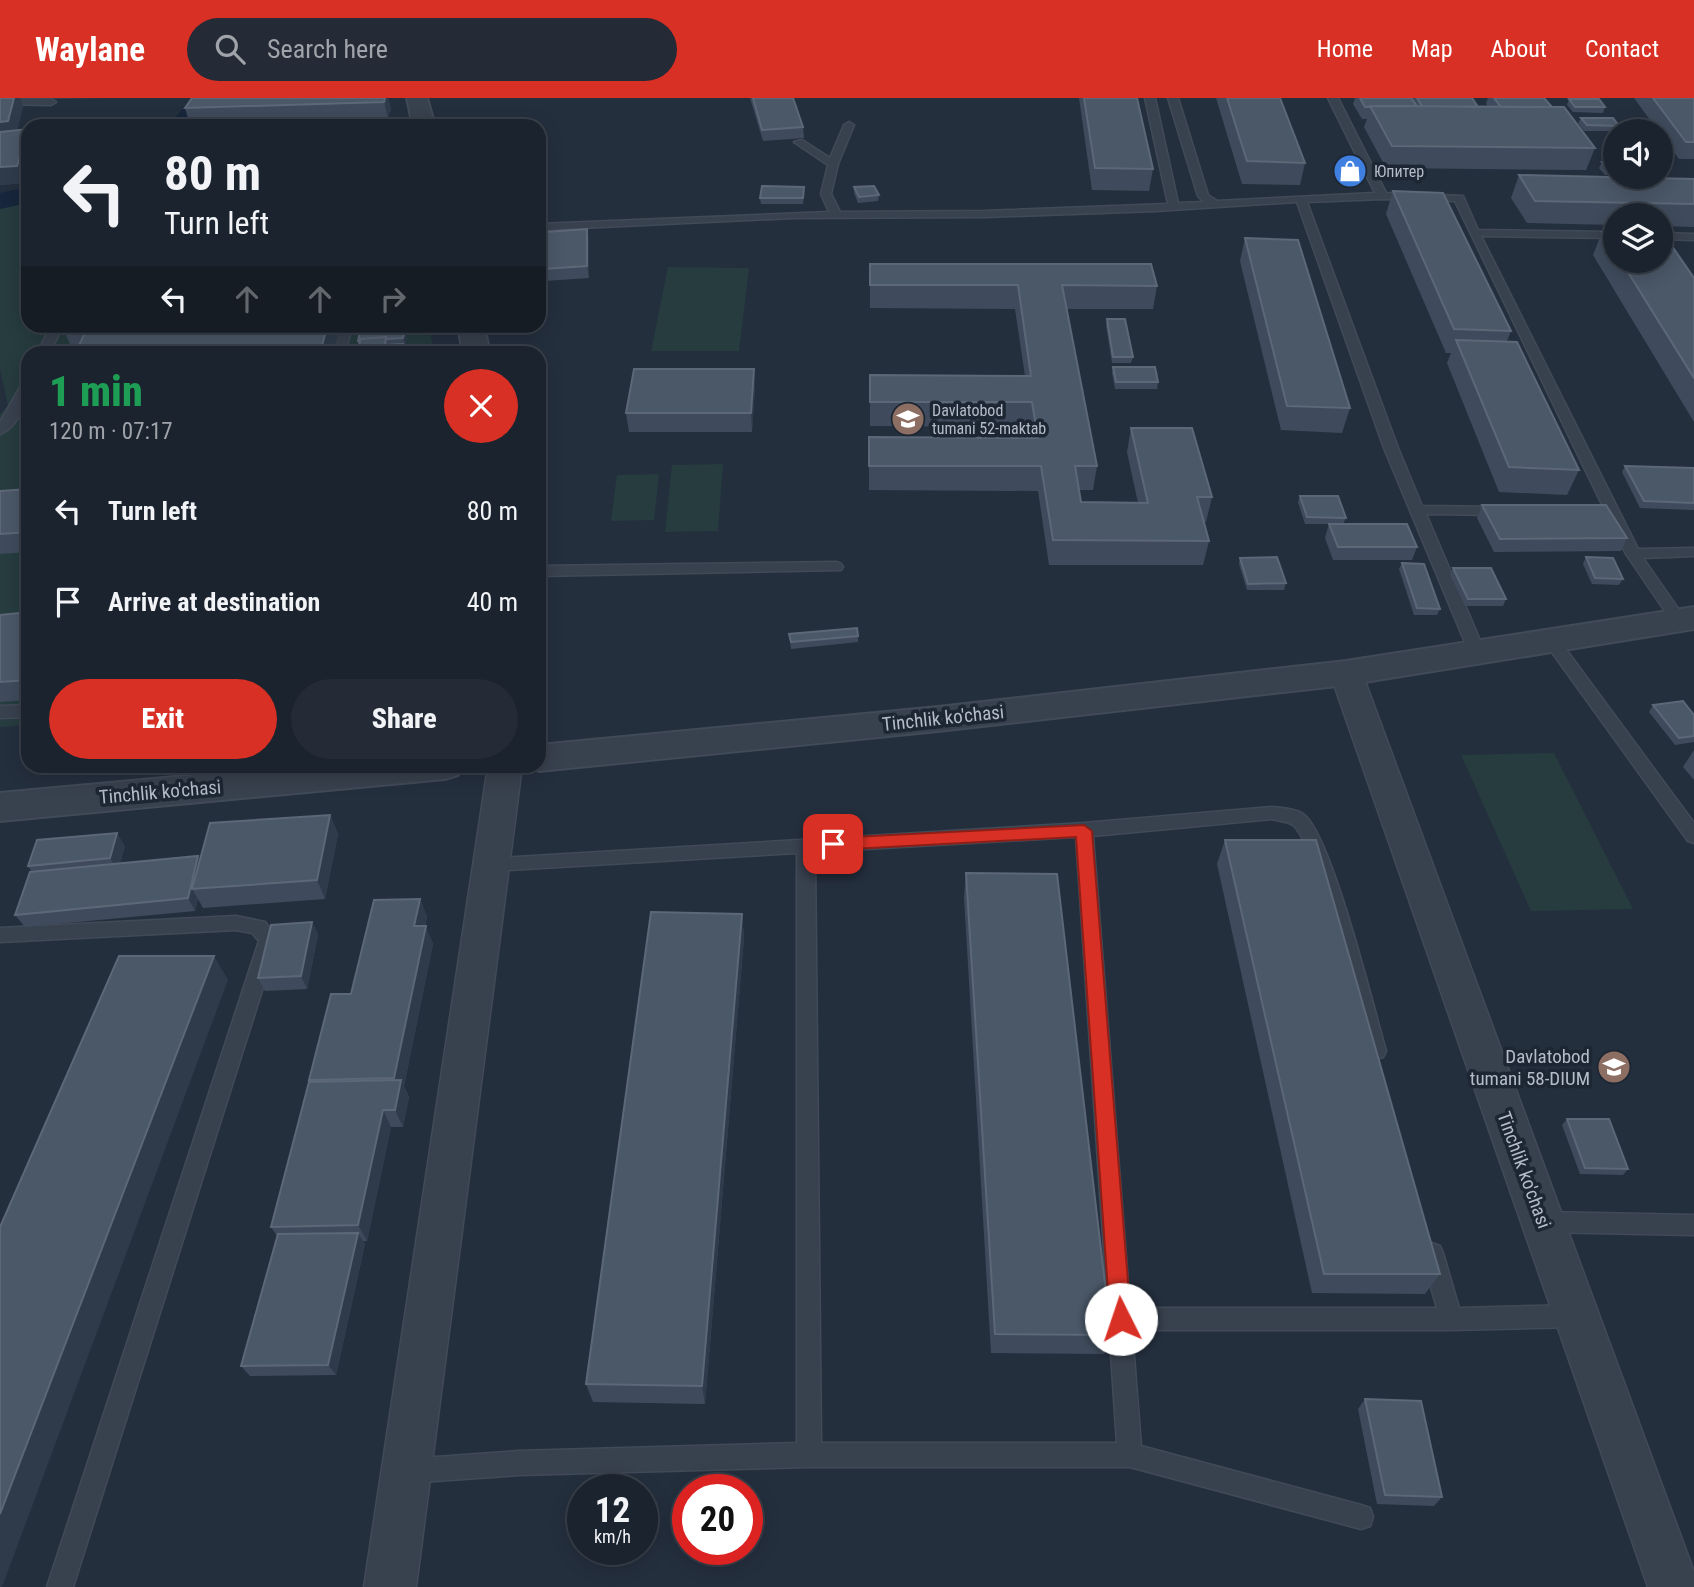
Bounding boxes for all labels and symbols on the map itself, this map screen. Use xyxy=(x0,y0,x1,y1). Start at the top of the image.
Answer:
shop icon: Юпитер xyxy=(1331,152,1369,190)
place label: Юпитер xyxy=(1374,162,1424,181)
school or university icon: Davlatobod tumani 52-maktab xyxy=(889,400,927,438)
place label: Davlatobod tumani 52-maktab xyxy=(932,401,1046,438)
street label: Tinchlik ko'chasi xyxy=(881,700,1005,736)
street label: Tinchlik ko'chasi xyxy=(98,775,222,809)
pin xyxy=(803,814,863,874)
place label: Davlatobod tumani 58-DIUM xyxy=(1470,1045,1590,1090)
school or university icon: Davlatobod tumani 58-DIUM xyxy=(1595,1048,1633,1086)
street label: Tinchlik ko'chasi xyxy=(1492,1108,1556,1232)
position arrow xyxy=(1084,1282,1158,1356)
speed limit sign: 20 xyxy=(672,1474,763,1565)

